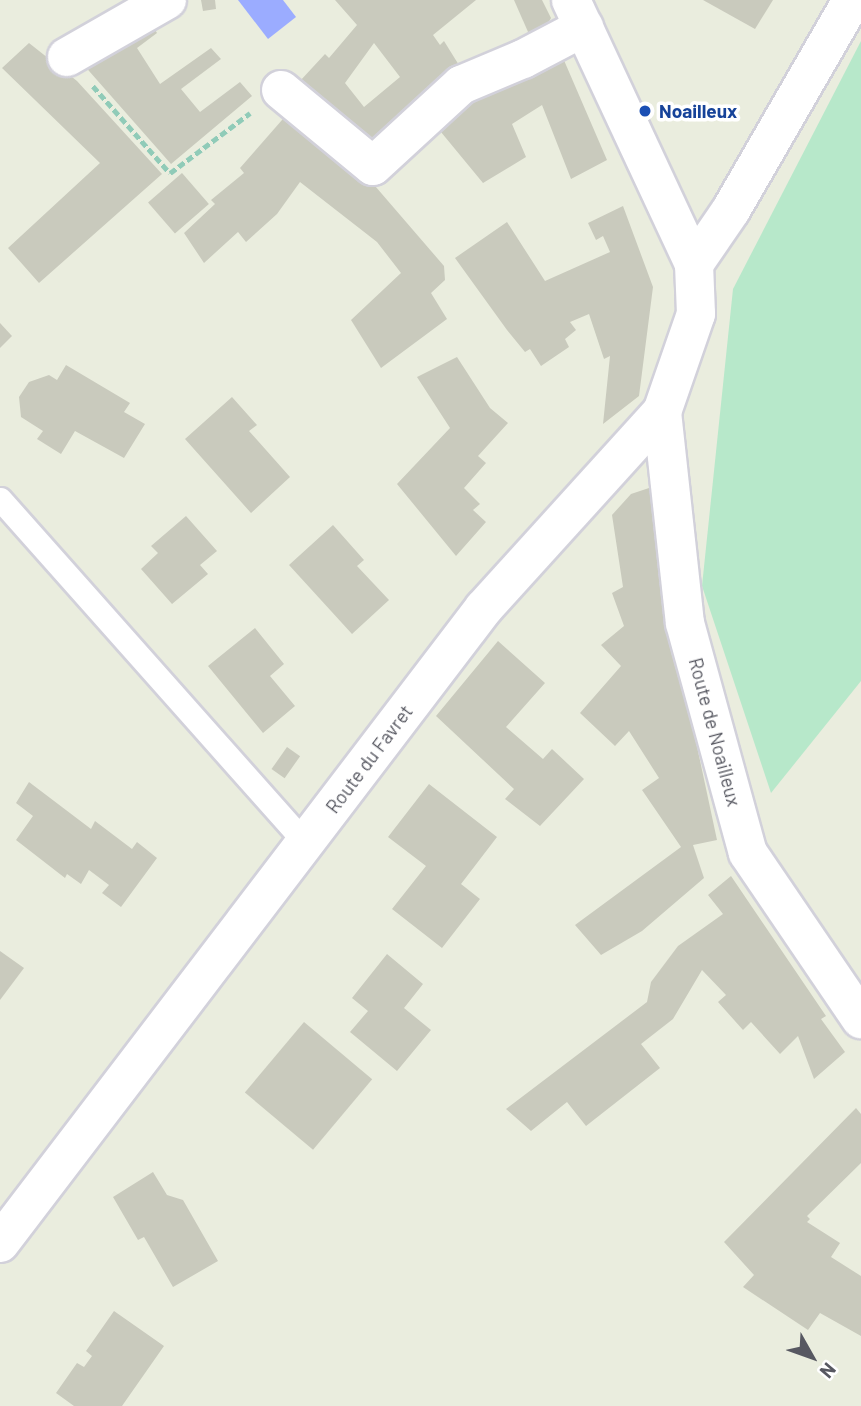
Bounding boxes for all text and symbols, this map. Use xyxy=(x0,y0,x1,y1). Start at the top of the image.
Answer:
place label: Noailleux xyxy=(659,100,737,122)
marker: Noailleux xyxy=(637,103,653,119)
street label: Route de Noailleux xyxy=(684,655,746,809)
street label: Route du Favret xyxy=(321,700,417,818)
north arrow xyxy=(777,1322,847,1392)
text: N xyxy=(816,1359,841,1383)

